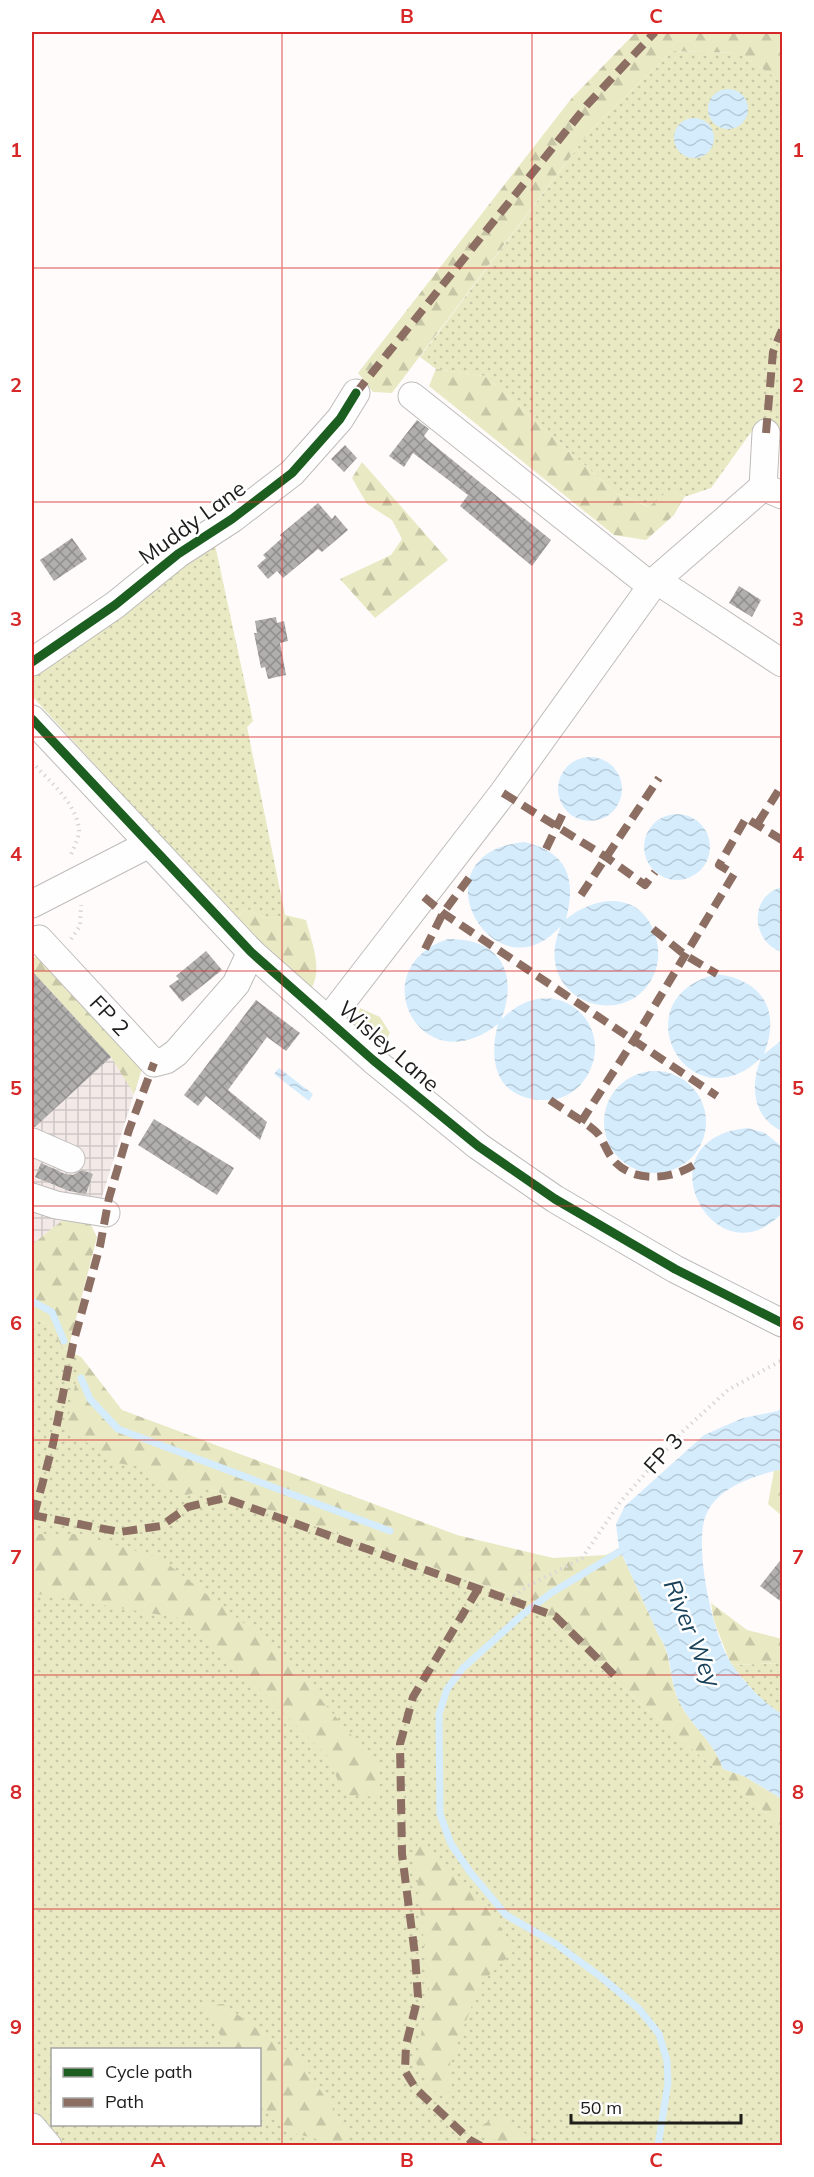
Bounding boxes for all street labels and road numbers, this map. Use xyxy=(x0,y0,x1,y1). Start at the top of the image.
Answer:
street label: Muddy Lane xyxy=(133,474,251,570)
street label: FP 2 xyxy=(84,989,136,1042)
street label: Wisley Lane xyxy=(333,994,445,1098)
street label: FP 3 xyxy=(637,1427,689,1479)

